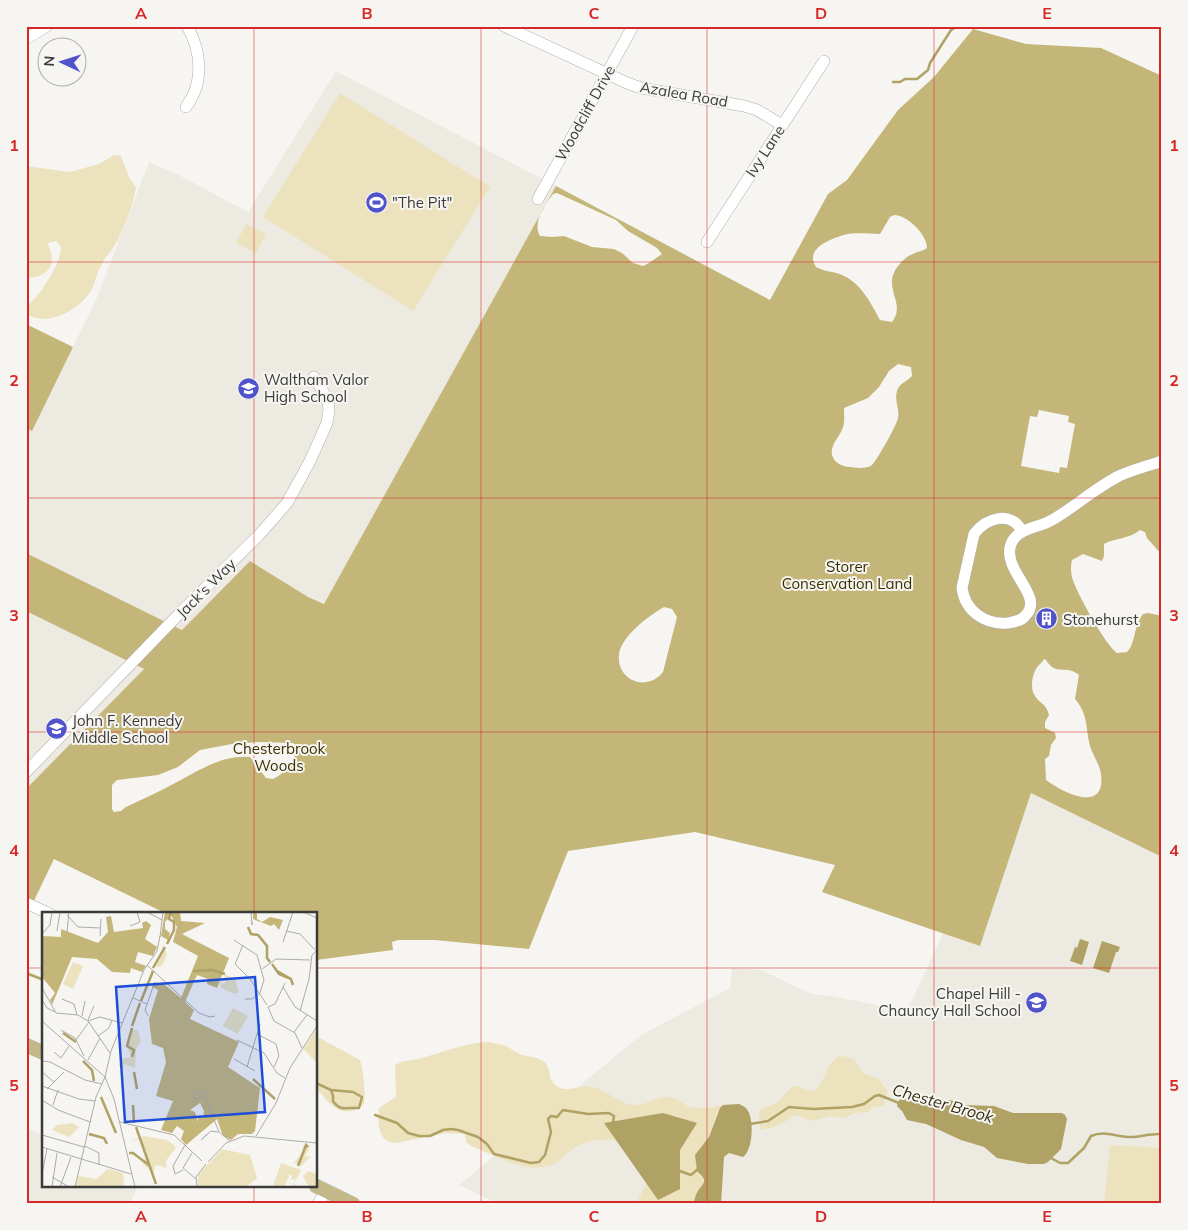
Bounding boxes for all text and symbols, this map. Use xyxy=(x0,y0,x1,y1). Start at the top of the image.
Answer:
text: A xyxy=(135,3,147,23)
text: B xyxy=(361,3,373,23)
text: C xyxy=(589,3,600,23)
text: D xyxy=(815,3,827,23)
text: E xyxy=(1042,3,1052,23)
north arrow xyxy=(38,38,88,88)
text: N xyxy=(40,55,58,67)
street label: Woodcliff Drive xyxy=(551,62,619,164)
street label: Azalea Road xyxy=(638,77,730,111)
street label: Ivy Lane xyxy=(741,121,789,181)
text: 1 xyxy=(9,135,19,155)
text: 1 xyxy=(1169,135,1179,155)
sports icon: "The Pit" xyxy=(364,190,388,214)
place label: "The Pit" xyxy=(392,193,452,212)
text: 2 xyxy=(9,370,19,390)
place label: Waltham Valor High School xyxy=(264,370,369,406)
text: 2 xyxy=(1169,370,1179,390)
school or university icon: Waltham Valor High School xyxy=(236,376,260,400)
street label: Jack's Way xyxy=(172,554,240,622)
park label: Storer Conservation Land xyxy=(782,557,912,593)
text: 3 xyxy=(9,605,19,625)
text: 3 xyxy=(1169,605,1179,625)
building icon: Stonehurst xyxy=(1035,607,1059,631)
place label: Stonehurst xyxy=(1063,610,1138,629)
place label: John F. Kennedy Middle School xyxy=(72,711,183,747)
school or university icon: John F. Kennedy Middle School xyxy=(44,717,68,741)
park label: Chesterbrook Woods xyxy=(233,739,326,775)
text: 4 xyxy=(9,840,19,860)
text: 4 xyxy=(1169,840,1179,860)
inset map xyxy=(42,912,318,1188)
place label: Chapel Hill - Chauncy Hall School xyxy=(878,984,1021,1020)
school or university icon: Chapel Hill - Chauncy Hall School xyxy=(1025,990,1049,1014)
text: 5 xyxy=(9,1075,19,1095)
text: 5 xyxy=(1169,1075,1179,1095)
water label: Chester Brook xyxy=(890,1079,997,1127)
text: A xyxy=(135,1206,147,1226)
text: B xyxy=(361,1206,373,1226)
text: C xyxy=(589,1206,600,1226)
text: D xyxy=(815,1206,827,1226)
text: E xyxy=(1042,1206,1052,1226)

